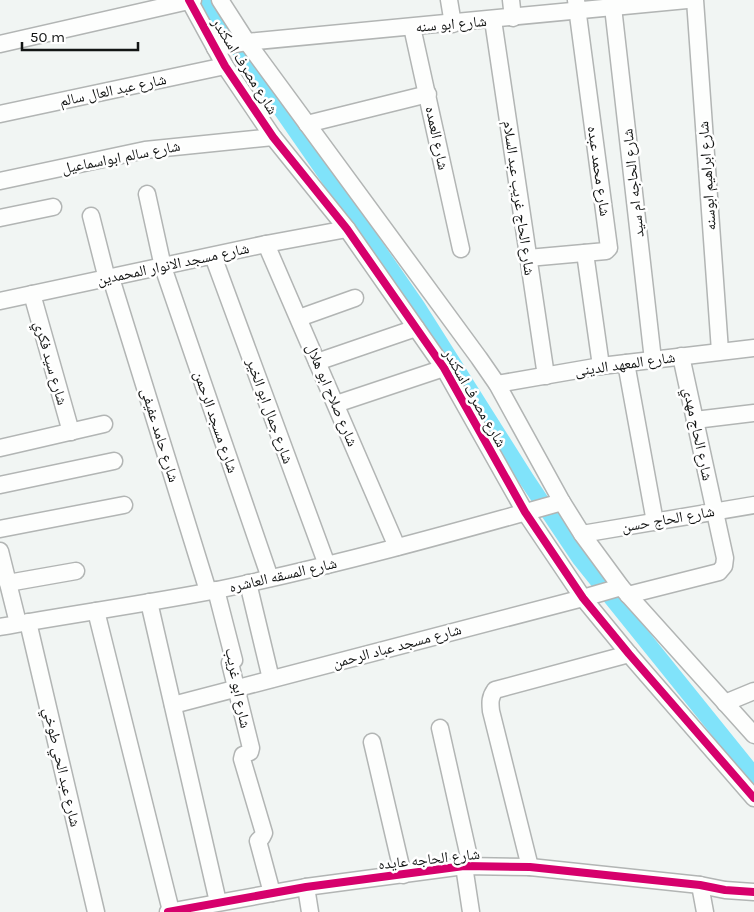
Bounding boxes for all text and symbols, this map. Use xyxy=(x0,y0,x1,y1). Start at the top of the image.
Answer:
street label: شارع ابو سنه xyxy=(415,12,488,37)
street label: شارع مصرف اسكندر xyxy=(207,14,282,118)
scale bar xyxy=(22,20,139,52)
text: 50 m xyxy=(30,28,65,46)
street label: شارع عبد العال سالم xyxy=(58,70,168,111)
street label: شارع العمده xyxy=(421,105,453,172)
street label: شارع الحاج غريب عبد السلام xyxy=(498,119,539,277)
street label: شارع ابراهيم ابوسنه xyxy=(694,120,721,231)
street label: شارع محمد عبده xyxy=(583,125,614,218)
street label: شارع الحاجه ام سيد xyxy=(618,127,649,238)
street label: شارع سالم ابواسماعيل xyxy=(60,137,182,178)
street label: شارع مسجد الانوار المحمدين xyxy=(95,239,251,290)
street label: شارع سيد فكري xyxy=(28,319,72,408)
street label: شارع صلاح ابو هلال xyxy=(301,341,362,450)
street label: شارع مصرف اسكندر xyxy=(438,345,510,451)
street label: شارع المعهد الدينى xyxy=(574,348,677,381)
street label: شارع جمال ابو الخير xyxy=(241,355,297,466)
street label: شارع مسجد الرحمن xyxy=(189,369,242,476)
street label: شارع حامد عفيفى xyxy=(136,386,183,485)
street label: شارع الحاج مهدي xyxy=(677,386,717,483)
street label: شارع الحاج حسن xyxy=(620,502,716,537)
street label: شارع المسقه العاشره xyxy=(227,554,339,597)
street label: شارع مسجد عباد الرحمن xyxy=(331,620,464,673)
street label: شارع ابو غريب xyxy=(220,646,255,730)
street label: شارع عبد الحي طوخي xyxy=(37,705,85,829)
street label: شارع الحاجه عايده xyxy=(377,845,481,874)

